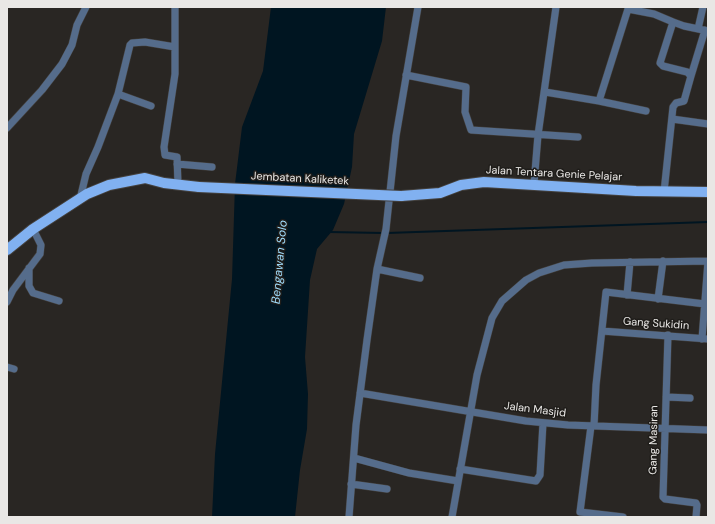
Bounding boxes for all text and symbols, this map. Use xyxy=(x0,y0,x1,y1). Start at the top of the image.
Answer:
street label: Jalan Tentara Genie Pelajar xyxy=(486,164,622,184)
street label: Jembatan Kaliketek xyxy=(251,170,349,188)
water label: Bengawan Solo xyxy=(269,219,291,305)
street label: Gang Sukidin xyxy=(622,315,690,333)
street label: Jalan Masjid xyxy=(503,400,567,420)
street label: Gang Masiran xyxy=(647,405,661,475)

